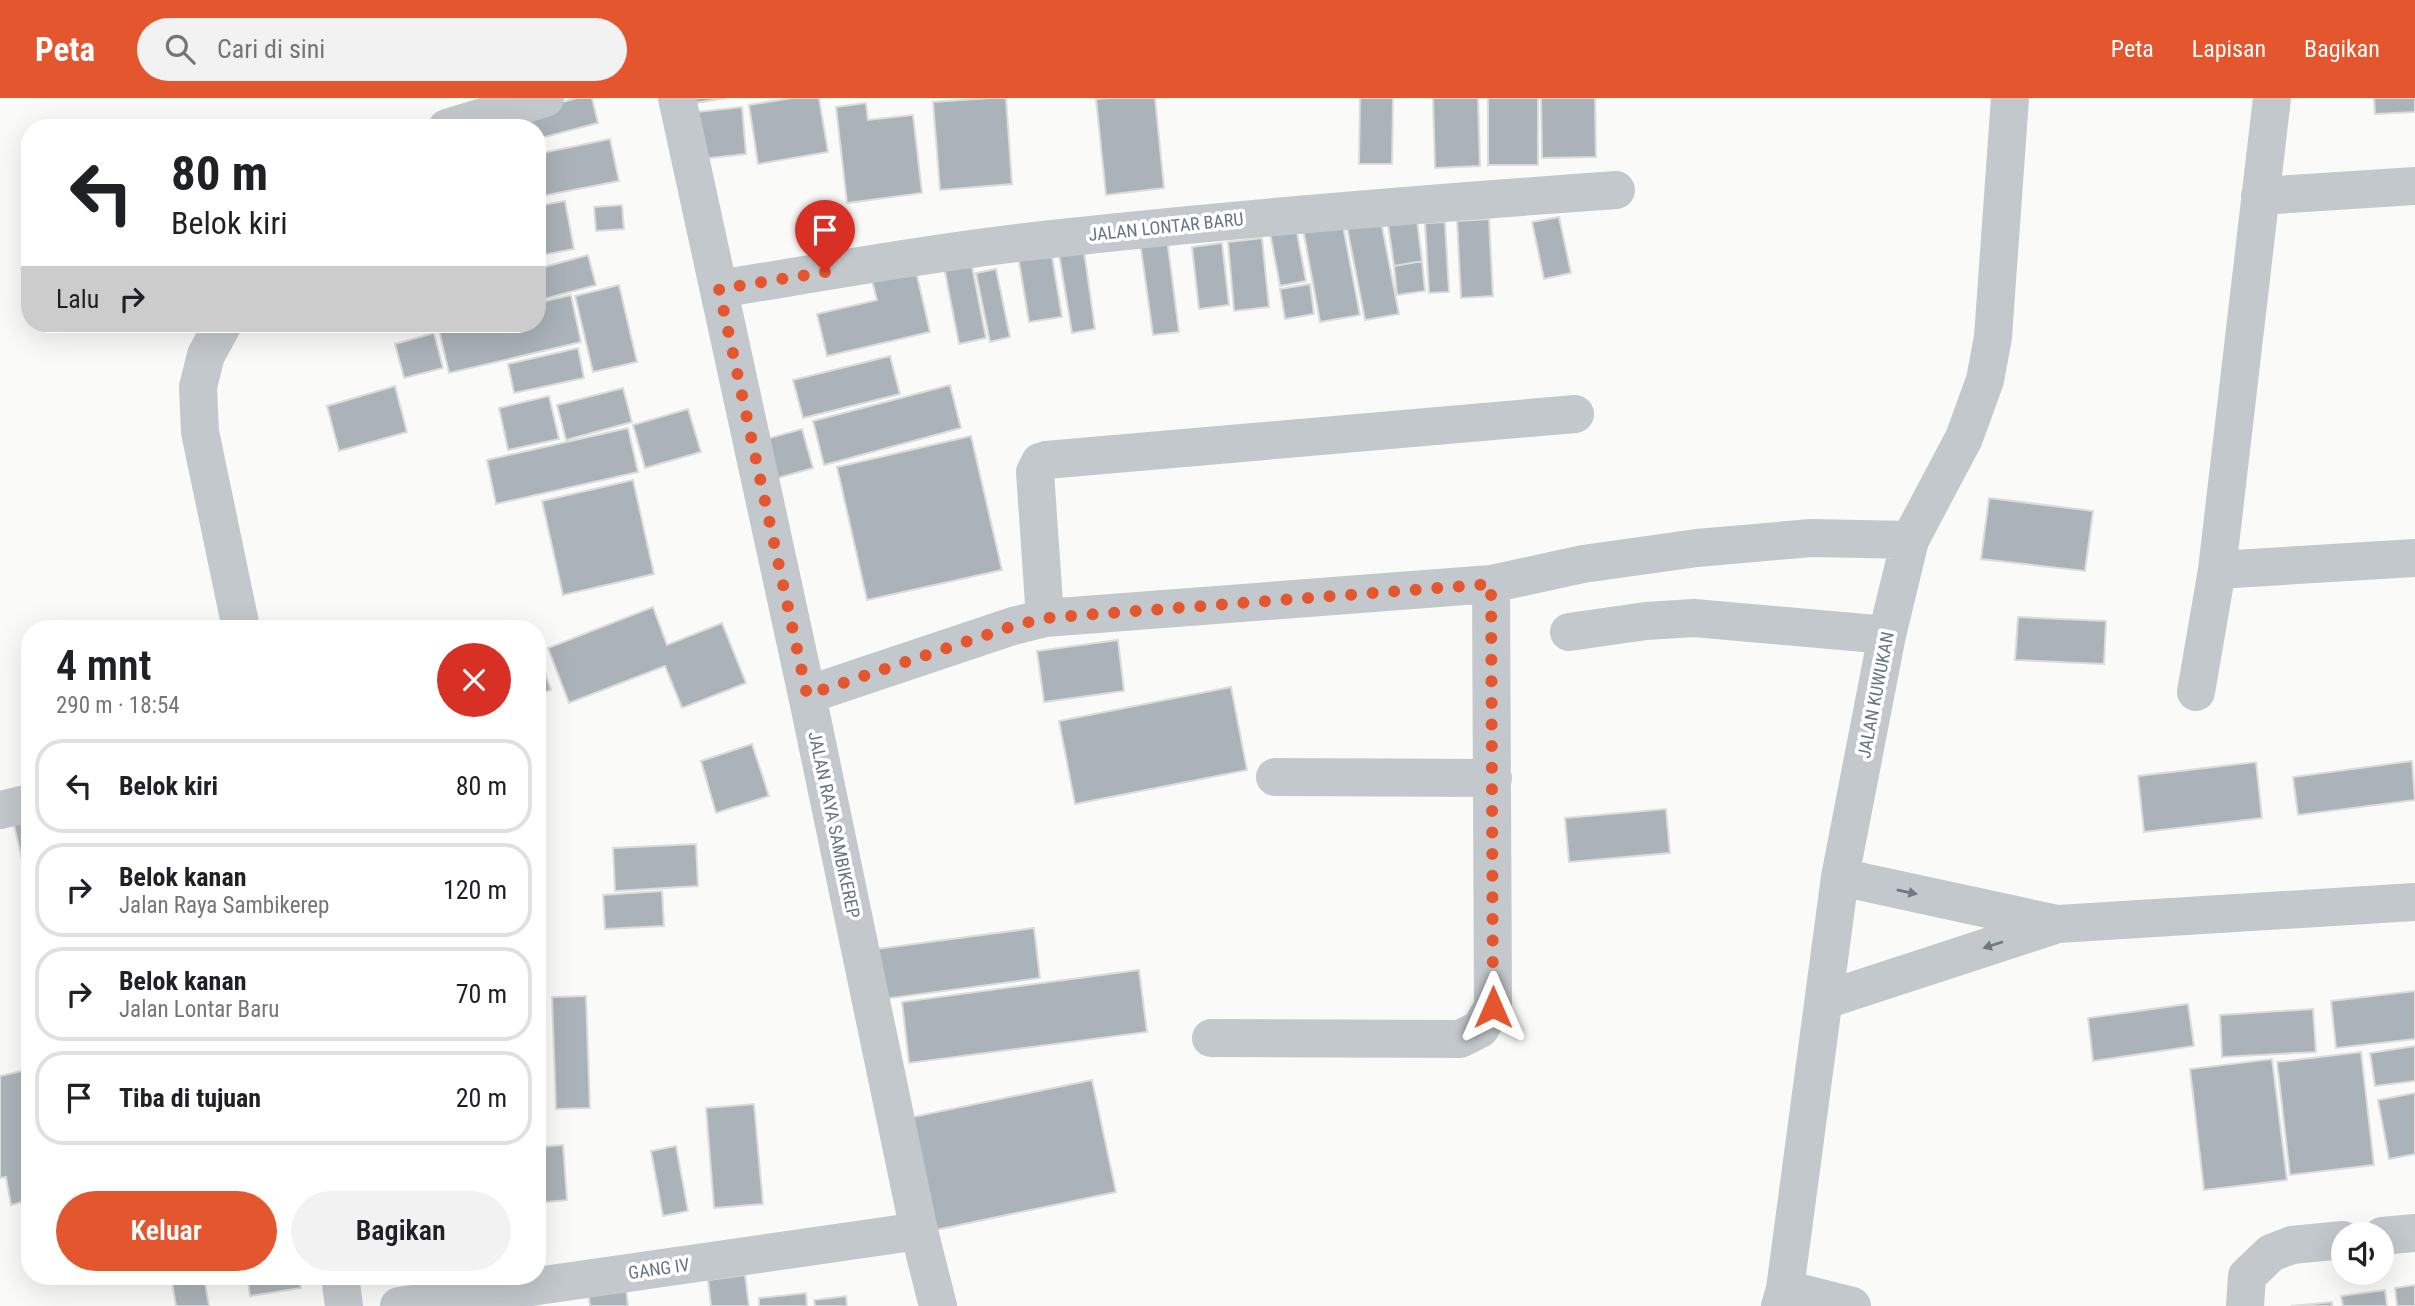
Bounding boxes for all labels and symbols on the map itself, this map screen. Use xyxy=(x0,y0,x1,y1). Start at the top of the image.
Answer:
pin xyxy=(795,200,855,272)
street label: JALAN LONTAR BARU xyxy=(1087,208,1244,245)
street label: JALAN KUWUKAN xyxy=(1853,630,1898,760)
street label: JALAN RAYA SAMBIKEREP xyxy=(804,730,865,920)
one-way arrow xyxy=(1896,886,1918,897)
one-way arrow xyxy=(1983,940,2004,951)
position arrow xyxy=(1456,970,1530,1044)
street label: GANG IV xyxy=(627,1254,691,1283)

